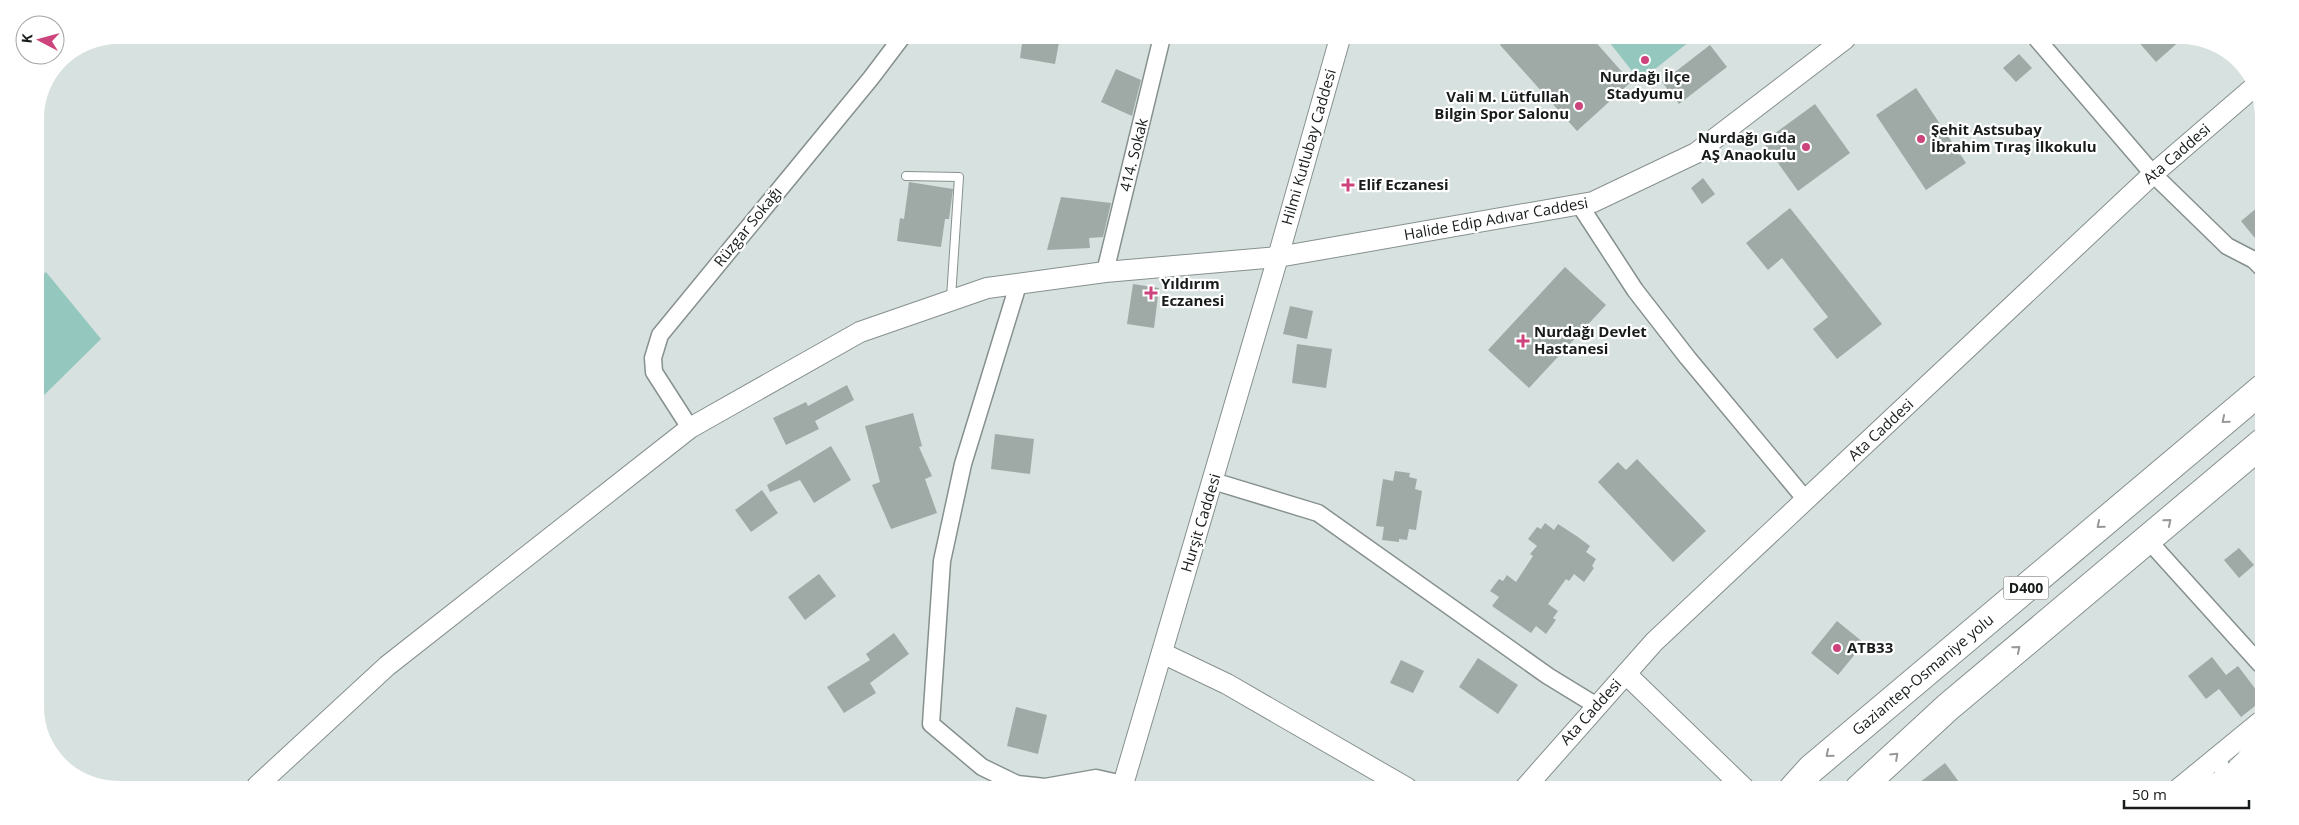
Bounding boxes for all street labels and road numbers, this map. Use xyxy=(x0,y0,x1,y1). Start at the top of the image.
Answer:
street label: Hilmi Kutlubay Caddesi xyxy=(1276,66,1340,227)
street label: 414. Sokak xyxy=(1114,116,1152,194)
street label: Ata Caddesi xyxy=(2139,119,2214,188)
street label: Rüzgar Sokağı xyxy=(709,182,786,271)
street label: Halide Edip Adıvar Caddesi xyxy=(1402,192,1589,244)
street label: Ata Caddesi xyxy=(1843,394,1917,465)
street label: Hurşit Caddesi xyxy=(1176,471,1225,574)
road number: D400 xyxy=(2004,576,2048,600)
street label: Gaziantep-Osmaniye yolu xyxy=(1847,609,1997,739)
street label: Ata Caddesi xyxy=(1555,674,1625,749)

